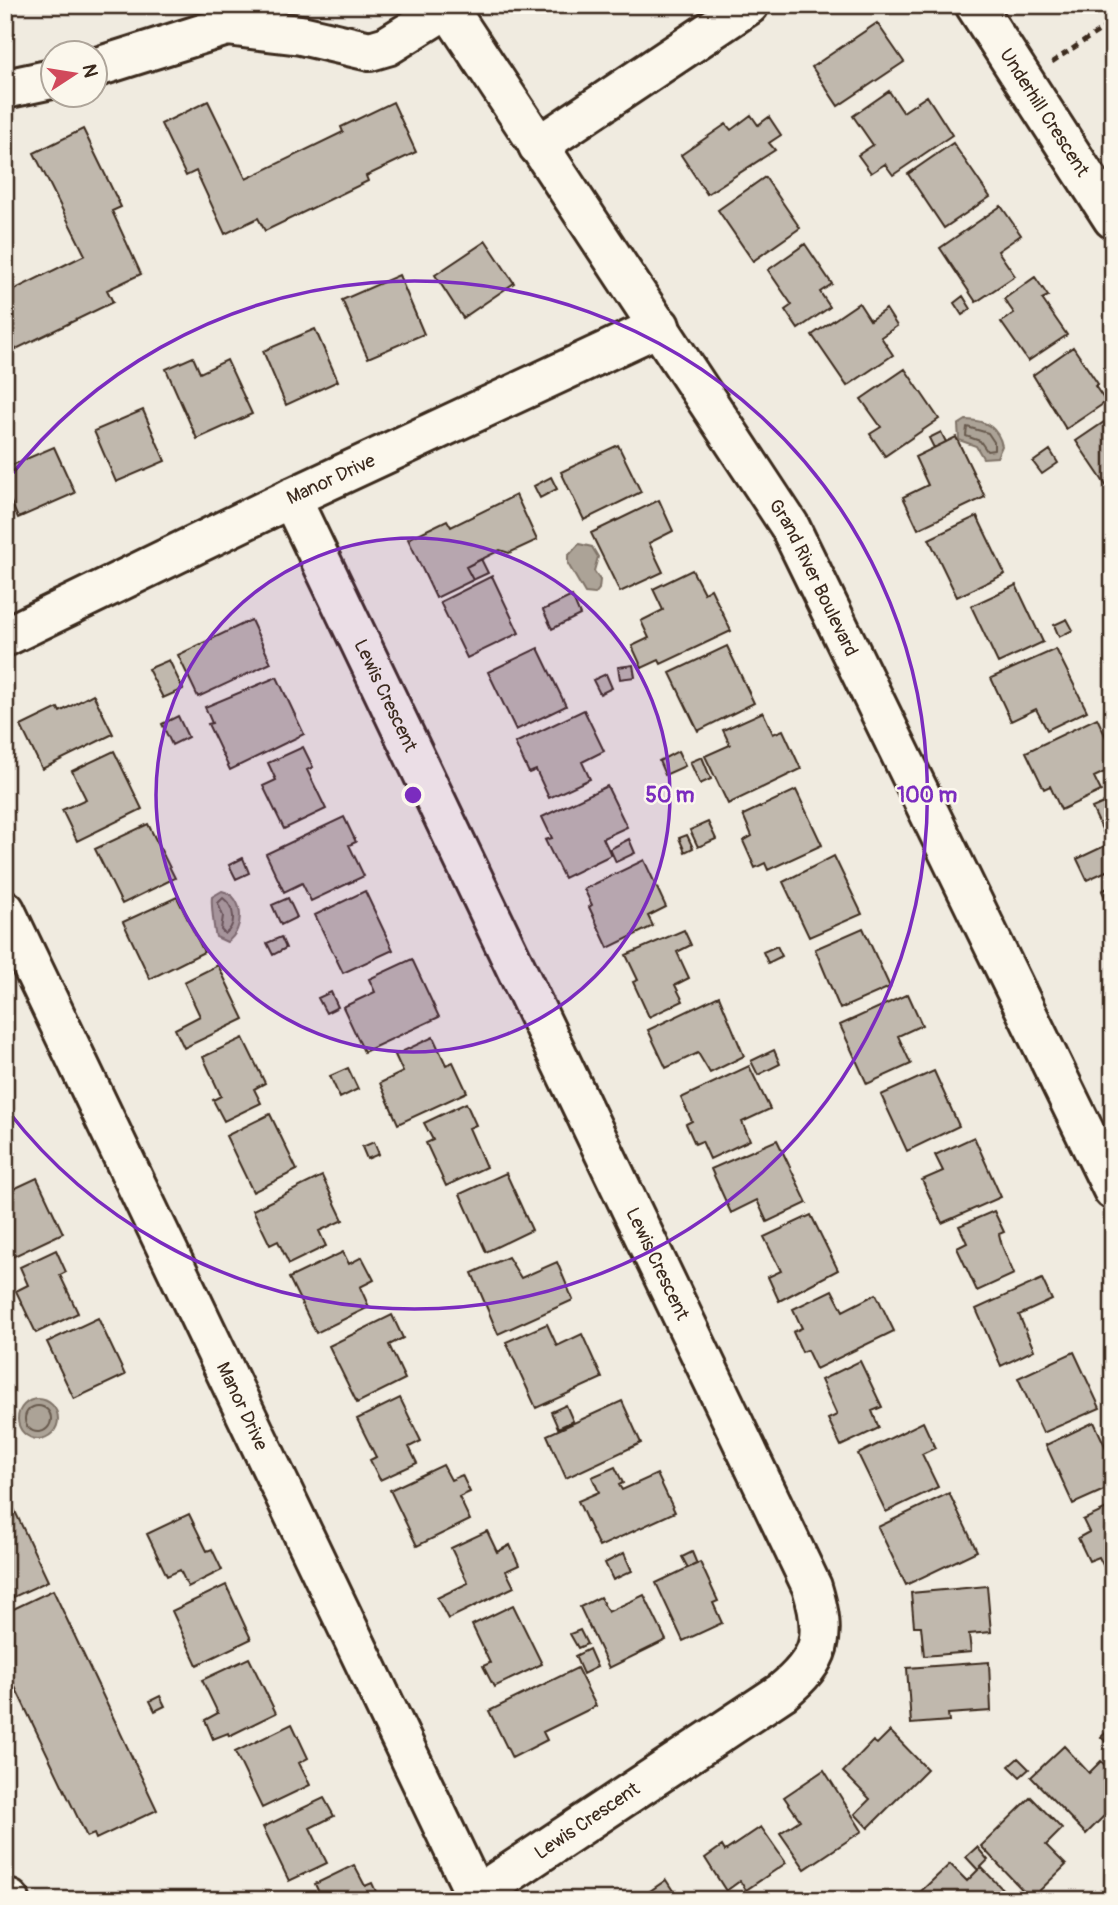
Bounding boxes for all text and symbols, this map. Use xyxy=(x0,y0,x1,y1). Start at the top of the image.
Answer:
north arrow xyxy=(38,38,108,108)
street label: Underhill Crescent xyxy=(994,44,1095,181)
text: N xyxy=(77,62,103,80)
street label: Manor Drive xyxy=(283,448,380,510)
street label: Grand River Boulevard xyxy=(763,495,863,660)
street label: Lewis Crescent xyxy=(348,635,423,756)
text: 50 m xyxy=(646,782,695,809)
text: 100 m xyxy=(897,782,957,809)
centre of rings xyxy=(401,783,425,807)
street label: Lewis Crescent xyxy=(620,1204,695,1324)
street label: Manor Drive xyxy=(211,1358,274,1455)
street label: Lewis Crescent xyxy=(530,1777,644,1865)

